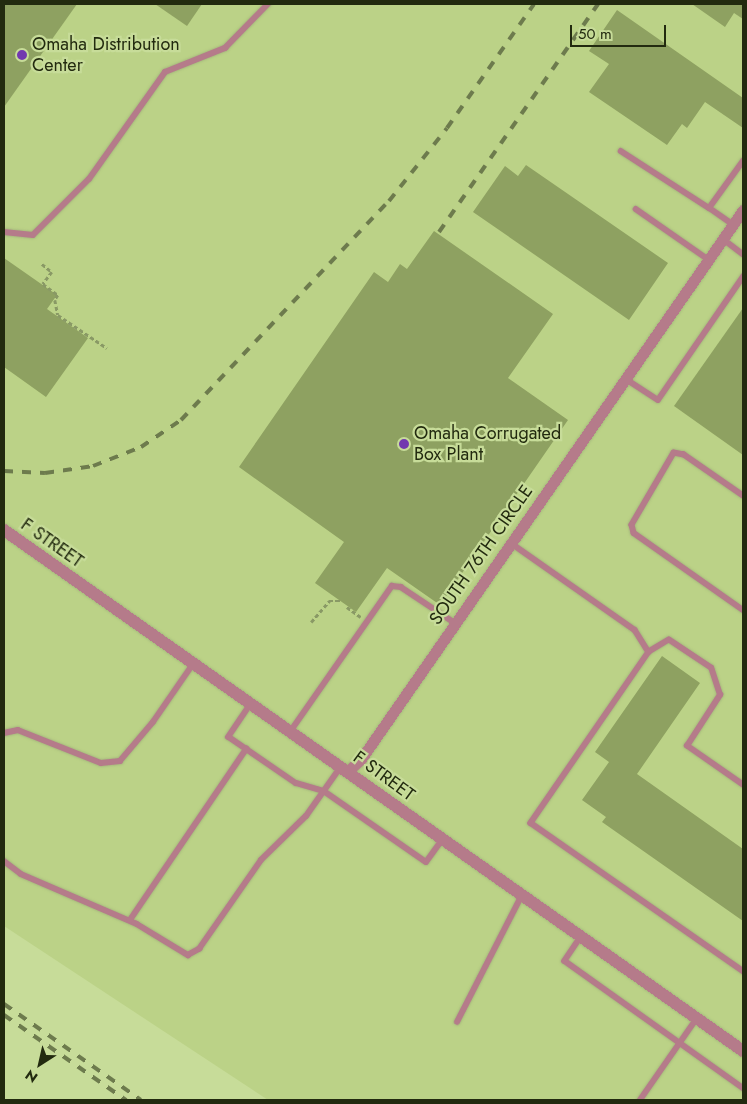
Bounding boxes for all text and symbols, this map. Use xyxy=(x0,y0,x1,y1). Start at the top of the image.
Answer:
scale bar xyxy=(572,15,668,47)
text: 50 m xyxy=(578,23,612,45)
place label: Omaha Distribution Center xyxy=(32,34,180,76)
marker: Omaha Distribution Center xyxy=(16,49,28,61)
place label: Omaha Corrugated Box Plant xyxy=(414,423,561,466)
marker: Omaha Corrugated Box Plant xyxy=(398,438,410,450)
street label: SOUTH 76TH CIRCLE xyxy=(425,481,537,629)
street label: F STREET xyxy=(17,514,87,572)
street label: F STREET xyxy=(349,746,419,806)
north arrow xyxy=(15,1039,65,1089)
text: N xyxy=(21,1065,42,1088)

